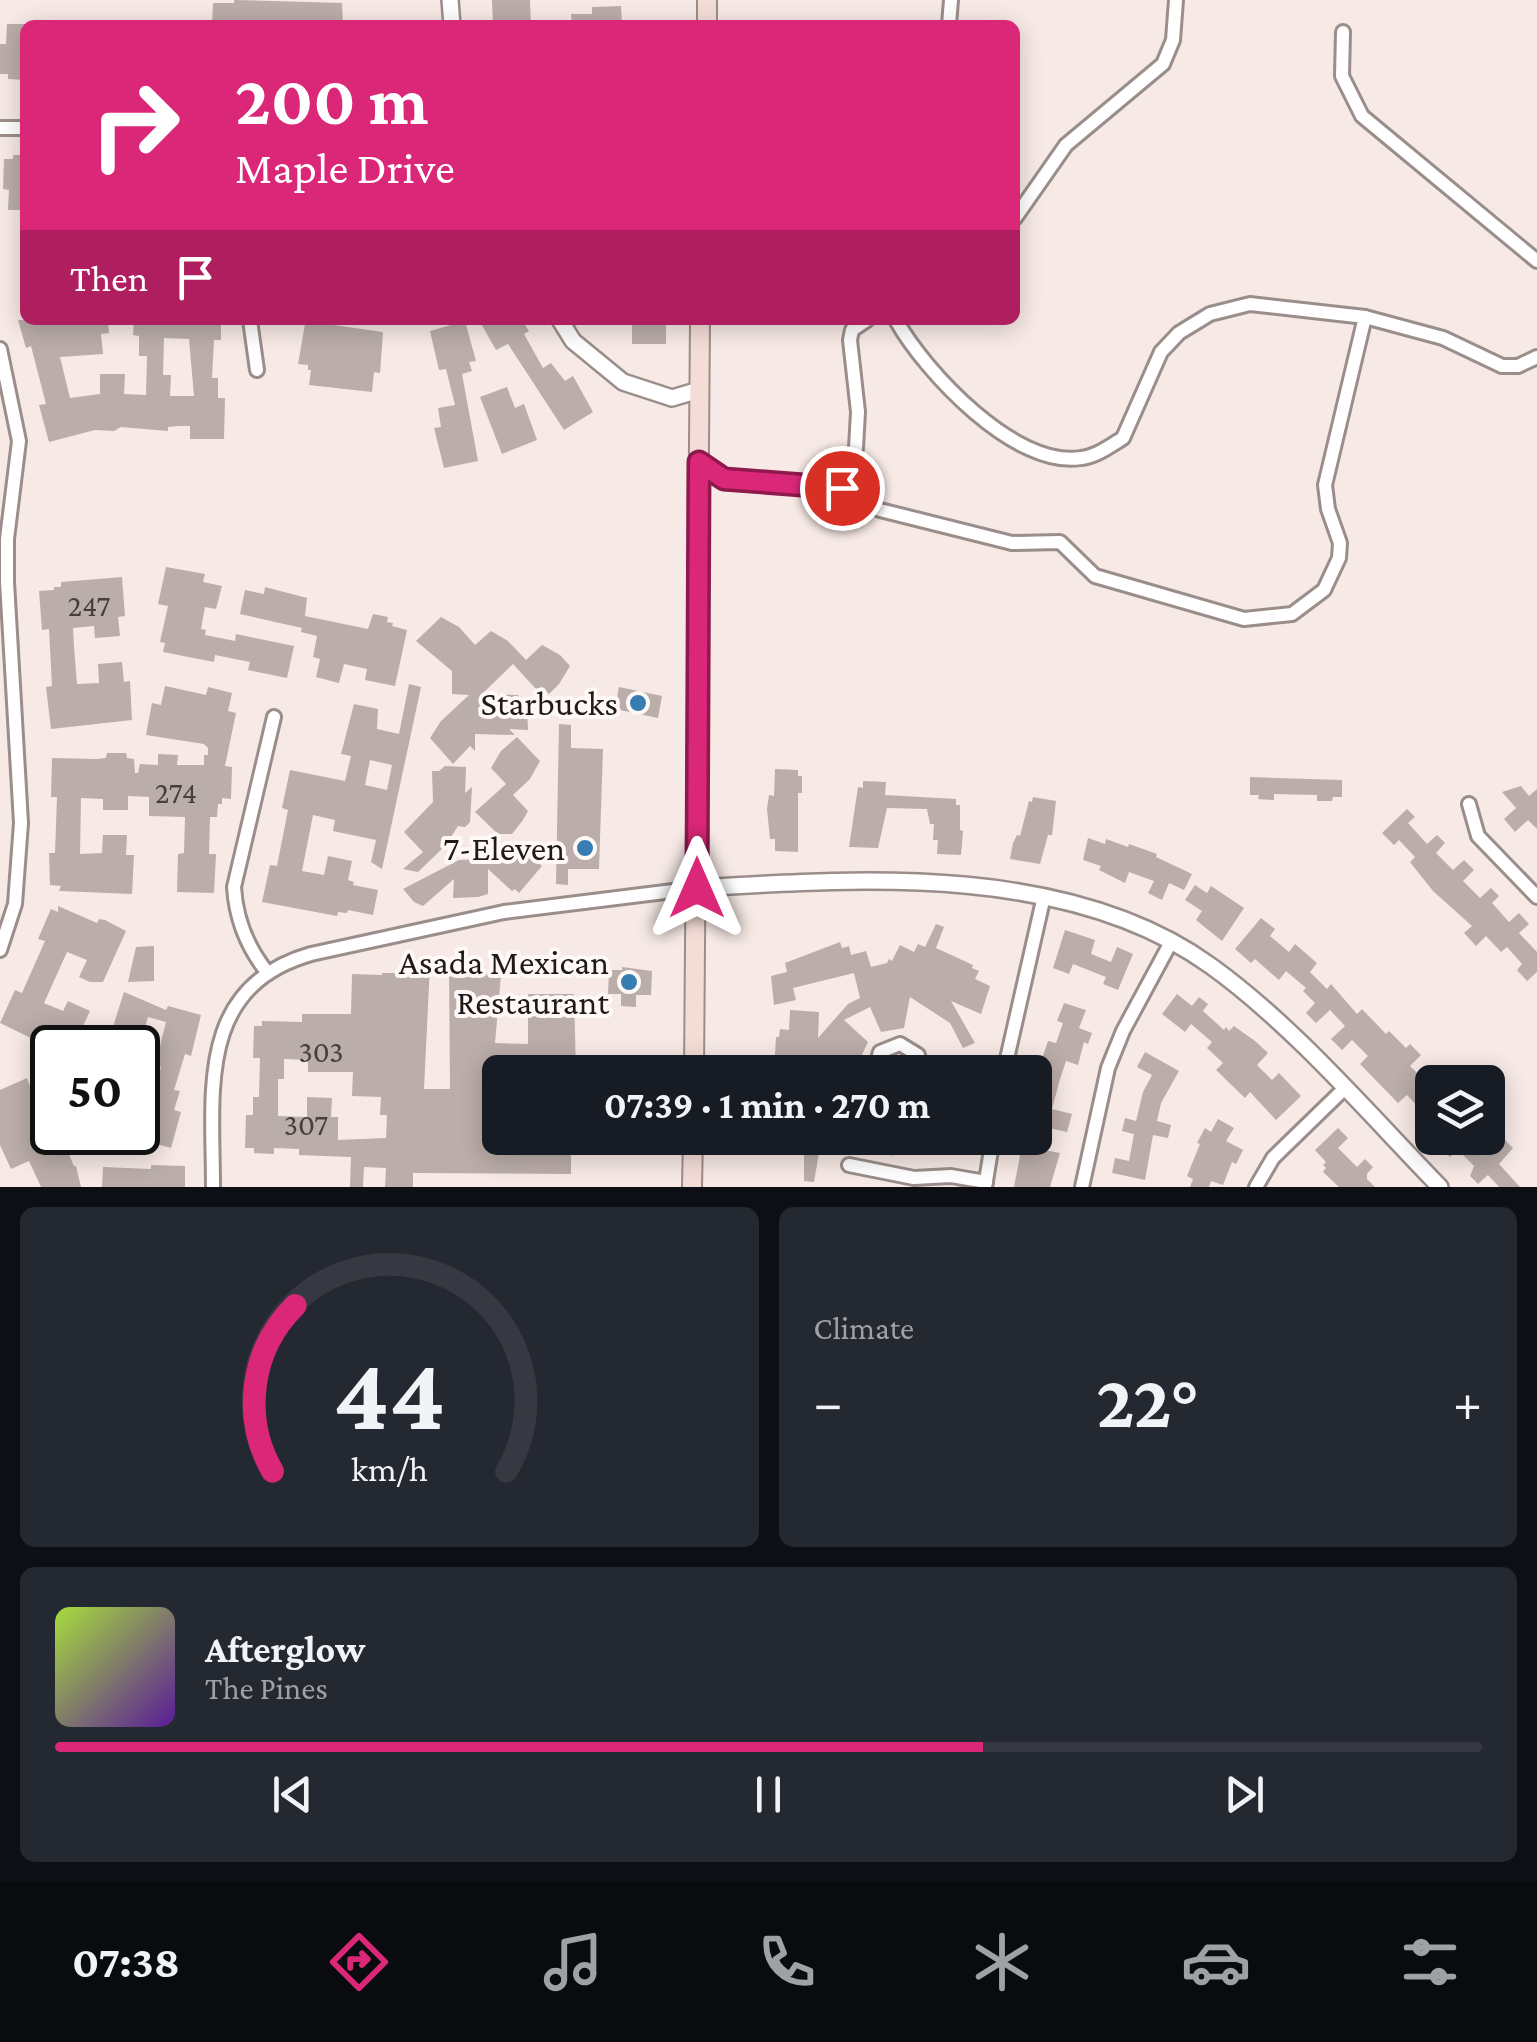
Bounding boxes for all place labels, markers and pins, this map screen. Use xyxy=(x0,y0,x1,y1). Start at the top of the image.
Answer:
pin xyxy=(800,446,885,531)
place label: Starbucks xyxy=(481,684,618,723)
marker: Starbucks xyxy=(627,692,649,714)
place label: 7-Eleven xyxy=(443,829,565,868)
marker: 7-Eleven xyxy=(574,837,596,859)
place label: Asada Mexican Restaurant xyxy=(399,943,609,1022)
marker: Asada Mexican Restaurant xyxy=(618,971,640,993)

